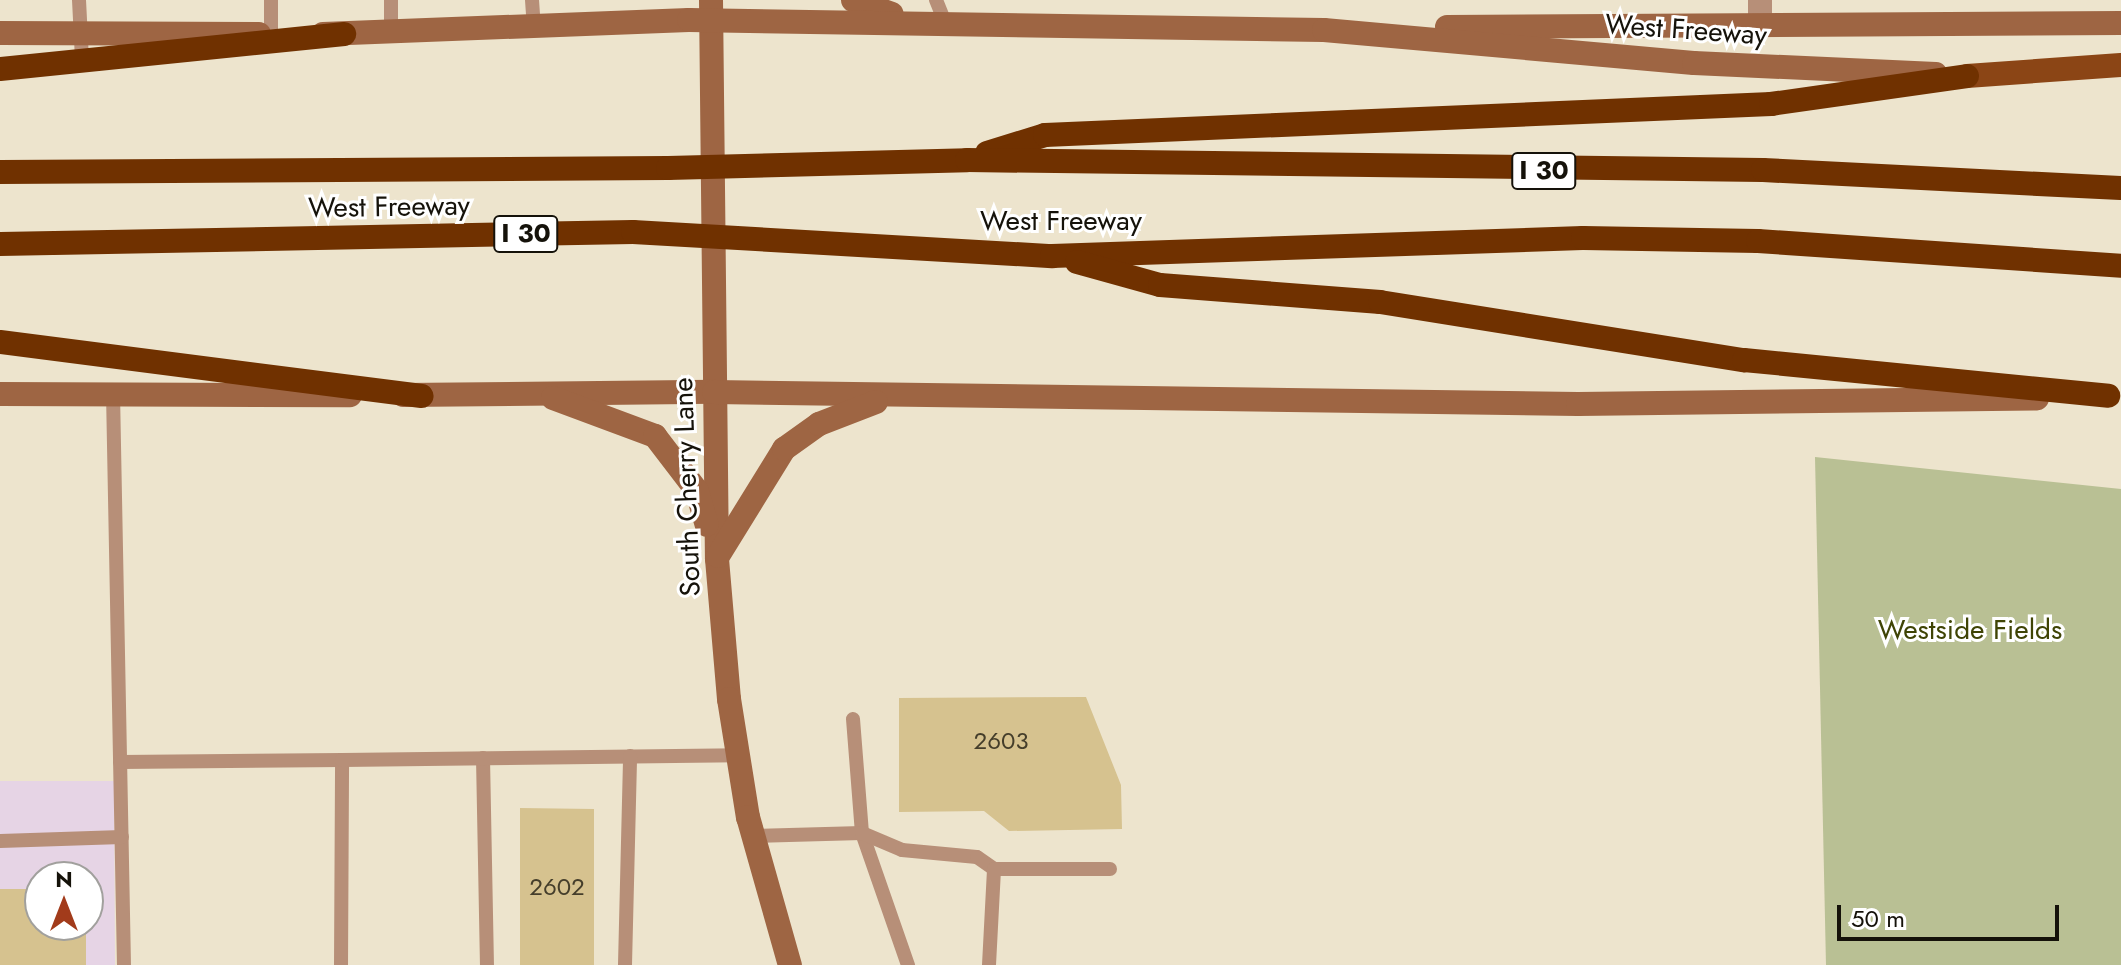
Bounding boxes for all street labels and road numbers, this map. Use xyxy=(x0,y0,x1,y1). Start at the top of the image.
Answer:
street label: West Freeway xyxy=(1604,8,1768,52)
road number: I 30 xyxy=(1510,149,1578,193)
street label: West Freeway xyxy=(308,189,470,225)
street label: West Freeway xyxy=(980,204,1142,238)
road number: I 30 xyxy=(492,212,560,256)
street label: South Cherry Lane xyxy=(666,377,708,597)

